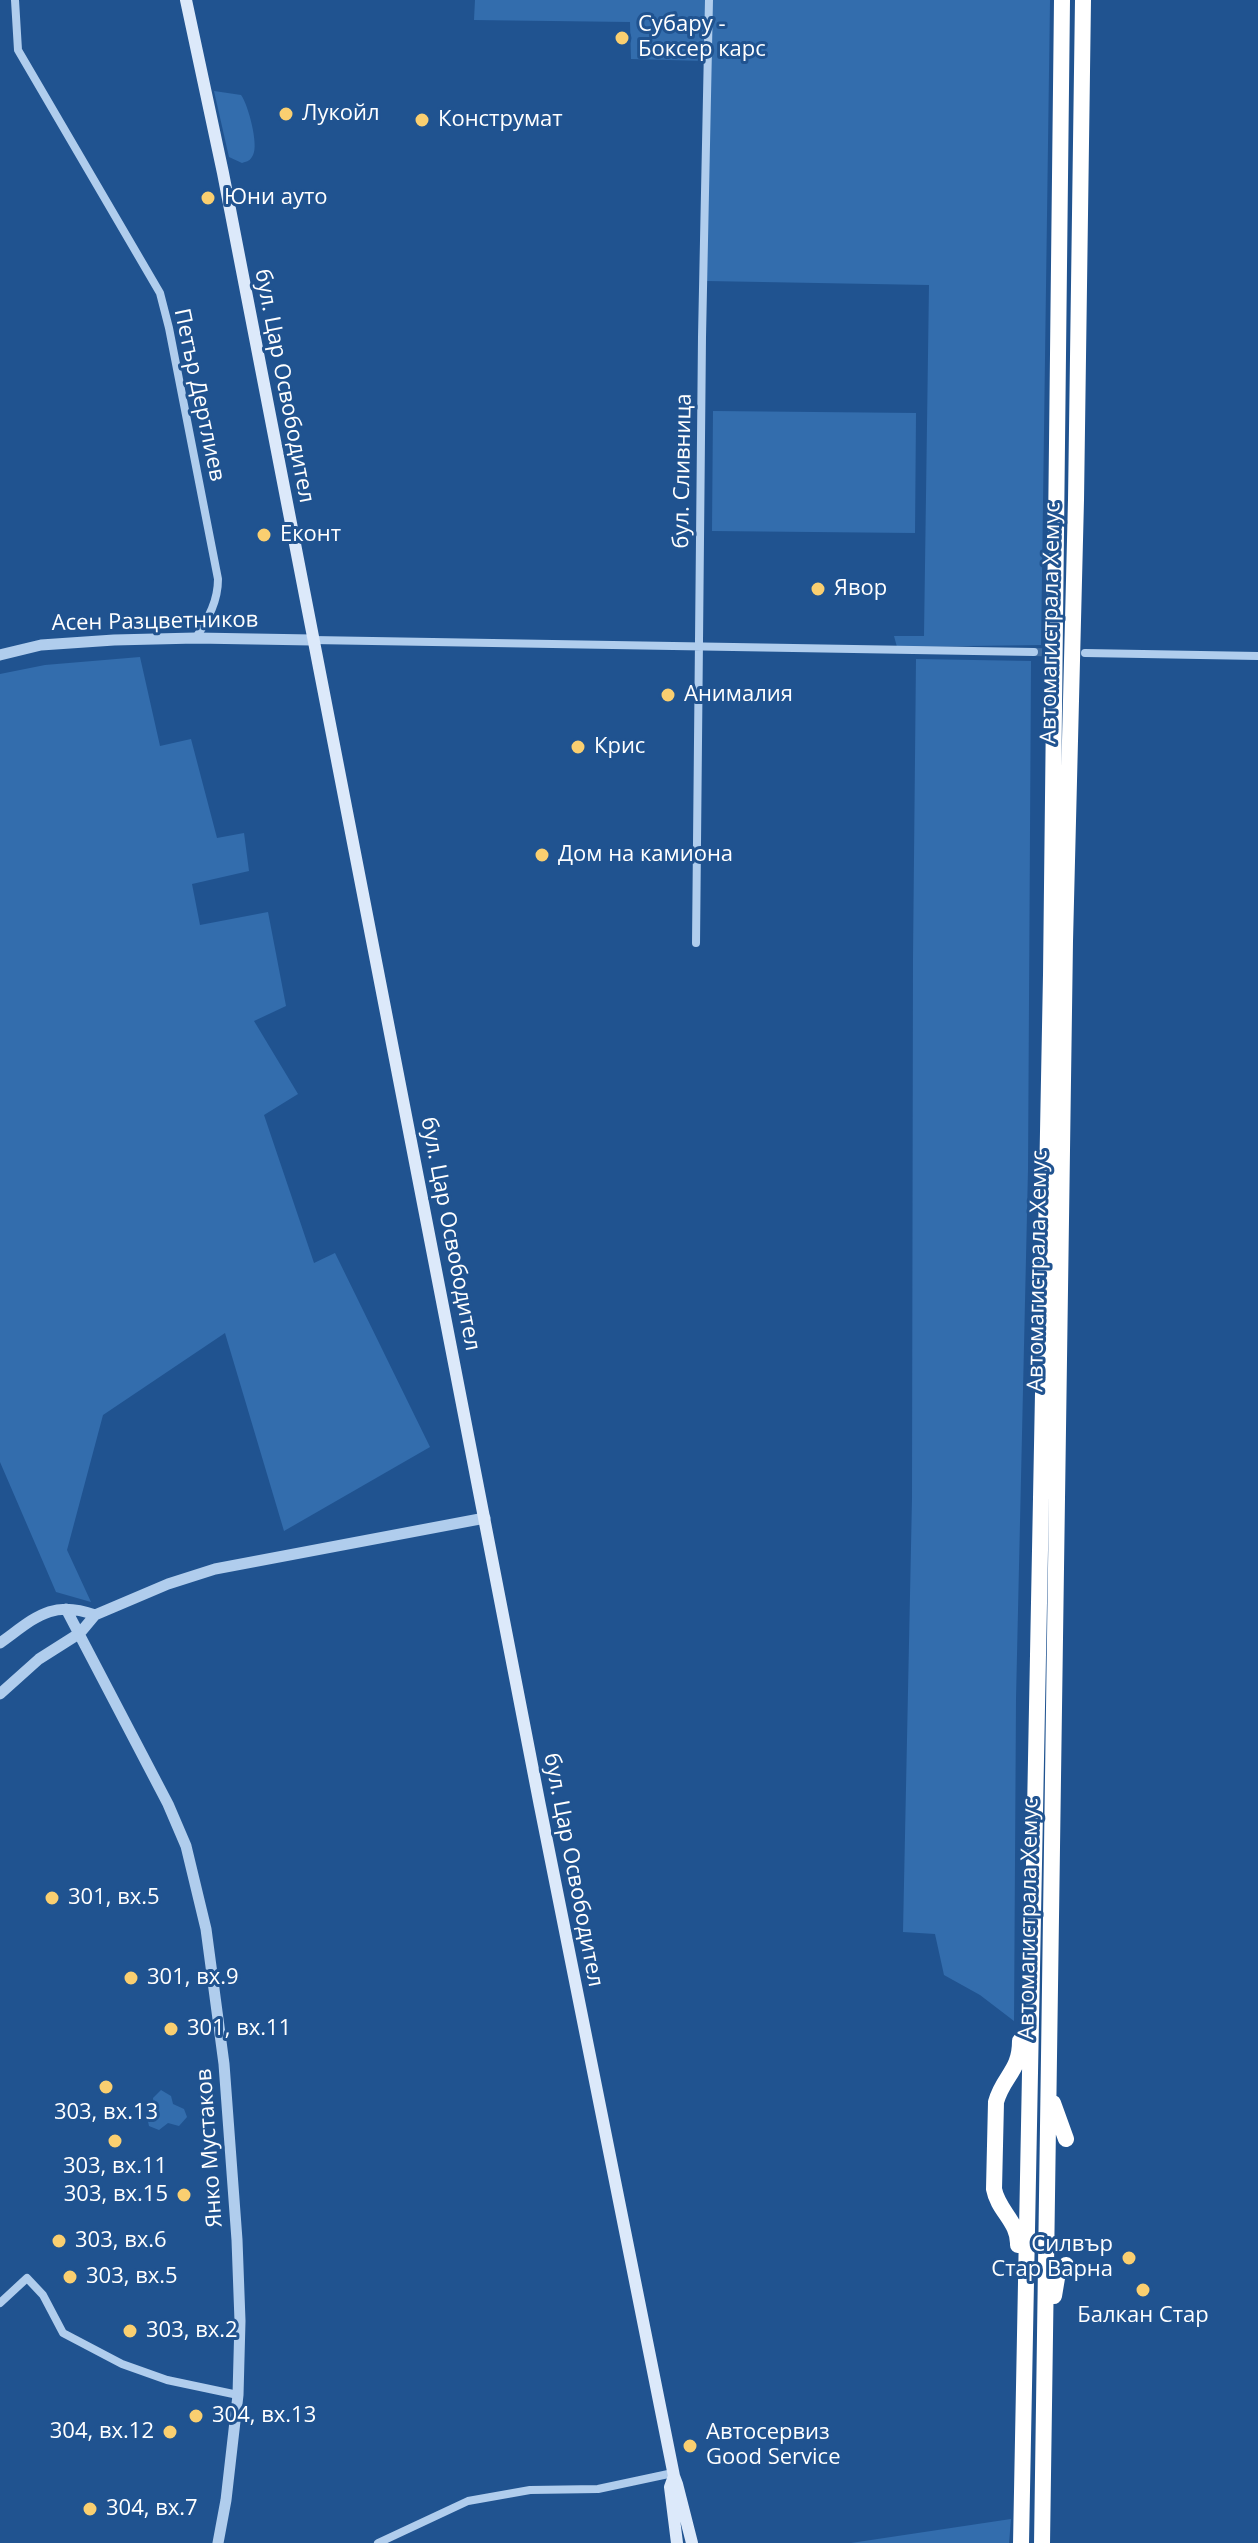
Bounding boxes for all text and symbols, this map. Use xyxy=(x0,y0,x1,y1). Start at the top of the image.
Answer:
place label: Субару - Боксер карс xyxy=(638,12,766,64)
marker: Субару - Боксер карс xyxy=(613,29,631,47)
place label: Лукойл xyxy=(302,101,380,127)
marker: Лукойл xyxy=(277,105,295,123)
place label: Конструмат xyxy=(438,107,563,133)
marker: Конструмат xyxy=(413,111,431,129)
place label: Юни ауто xyxy=(224,185,328,211)
marker: Юни ауто xyxy=(199,189,217,207)
street label: бул. Цар Освободител xyxy=(248,267,320,505)
street label: Петър Дертлиев xyxy=(168,306,230,484)
street label: бул. Сливница xyxy=(668,393,698,549)
street label: Автомагистрала Хемус xyxy=(1036,502,1066,744)
place label: Еконт xyxy=(280,522,341,548)
marker: Еконт xyxy=(255,526,273,544)
place label: Явор xyxy=(834,576,887,602)
marker: Явор xyxy=(809,580,827,598)
street label: Асен Разцветников xyxy=(51,607,259,637)
place label: Анималия xyxy=(684,682,793,708)
marker: Анималия xyxy=(659,686,677,704)
place label: Крис xyxy=(594,734,645,760)
marker: Крис xyxy=(569,738,587,756)
place label: Дом на камиона xyxy=(558,842,733,868)
marker: Дом на камиона xyxy=(533,846,551,864)
street label: бул. Цар Освободител xyxy=(414,1115,486,1353)
street label: Автомагистрала Хемус xyxy=(1023,1150,1053,1392)
street label: бул. Цар Освободител xyxy=(537,1751,609,1989)
street label: Автомагистрала Хемус xyxy=(1014,1798,1044,2040)
place label: 301, вх.5 xyxy=(68,1885,160,1911)
marker: 301, вх.5 xyxy=(43,1889,61,1907)
place label: 301, вх.9 xyxy=(147,1965,239,1991)
marker: 301, вх.9 xyxy=(122,1969,140,1987)
place label: 301, вх.11 xyxy=(187,2016,291,2042)
marker: 301, вх.11 xyxy=(162,2020,180,2038)
street label: Янко Мустаков xyxy=(191,2068,229,2228)
marker: 303, вх.13 xyxy=(97,2078,115,2096)
place label: 303, вх.13 xyxy=(54,2100,158,2126)
marker: 303, вх.11 xyxy=(106,2132,124,2150)
place label: 303, вх.11 xyxy=(63,2154,167,2180)
place label: 303, вх.15 xyxy=(64,2182,168,2208)
marker: 303, вх.15 xyxy=(175,2186,193,2204)
place label: 303, вх.6 xyxy=(75,2228,167,2254)
marker: 303, вх.6 xyxy=(50,2232,68,2250)
place label: Силвър Стар Варна xyxy=(991,2232,1113,2284)
marker: Силвър Стар Варна xyxy=(1120,2249,1138,2267)
place label: 303, вх.5 xyxy=(86,2264,178,2290)
marker: 303, вх.5 xyxy=(61,2268,79,2286)
marker: Балкан Стар xyxy=(1134,2281,1152,2299)
place label: Балкан Стар xyxy=(1077,2303,1209,2329)
place label: 303, вх.2 xyxy=(146,2318,238,2344)
marker: 303, вх.2 xyxy=(121,2322,139,2340)
place label: 304, вх.13 xyxy=(212,2403,316,2429)
marker: 304, вх.13 xyxy=(187,2407,205,2425)
place label: 304, вх.12 xyxy=(50,2419,154,2445)
place label: Автосервиз Good Service xyxy=(706,2420,840,2472)
marker: 304, вх.12 xyxy=(161,2423,179,2441)
marker: Автосервиз Good Service xyxy=(681,2437,699,2455)
place label: 304, вх.7 xyxy=(106,2496,198,2522)
marker: 304, вх.7 xyxy=(81,2500,99,2518)

